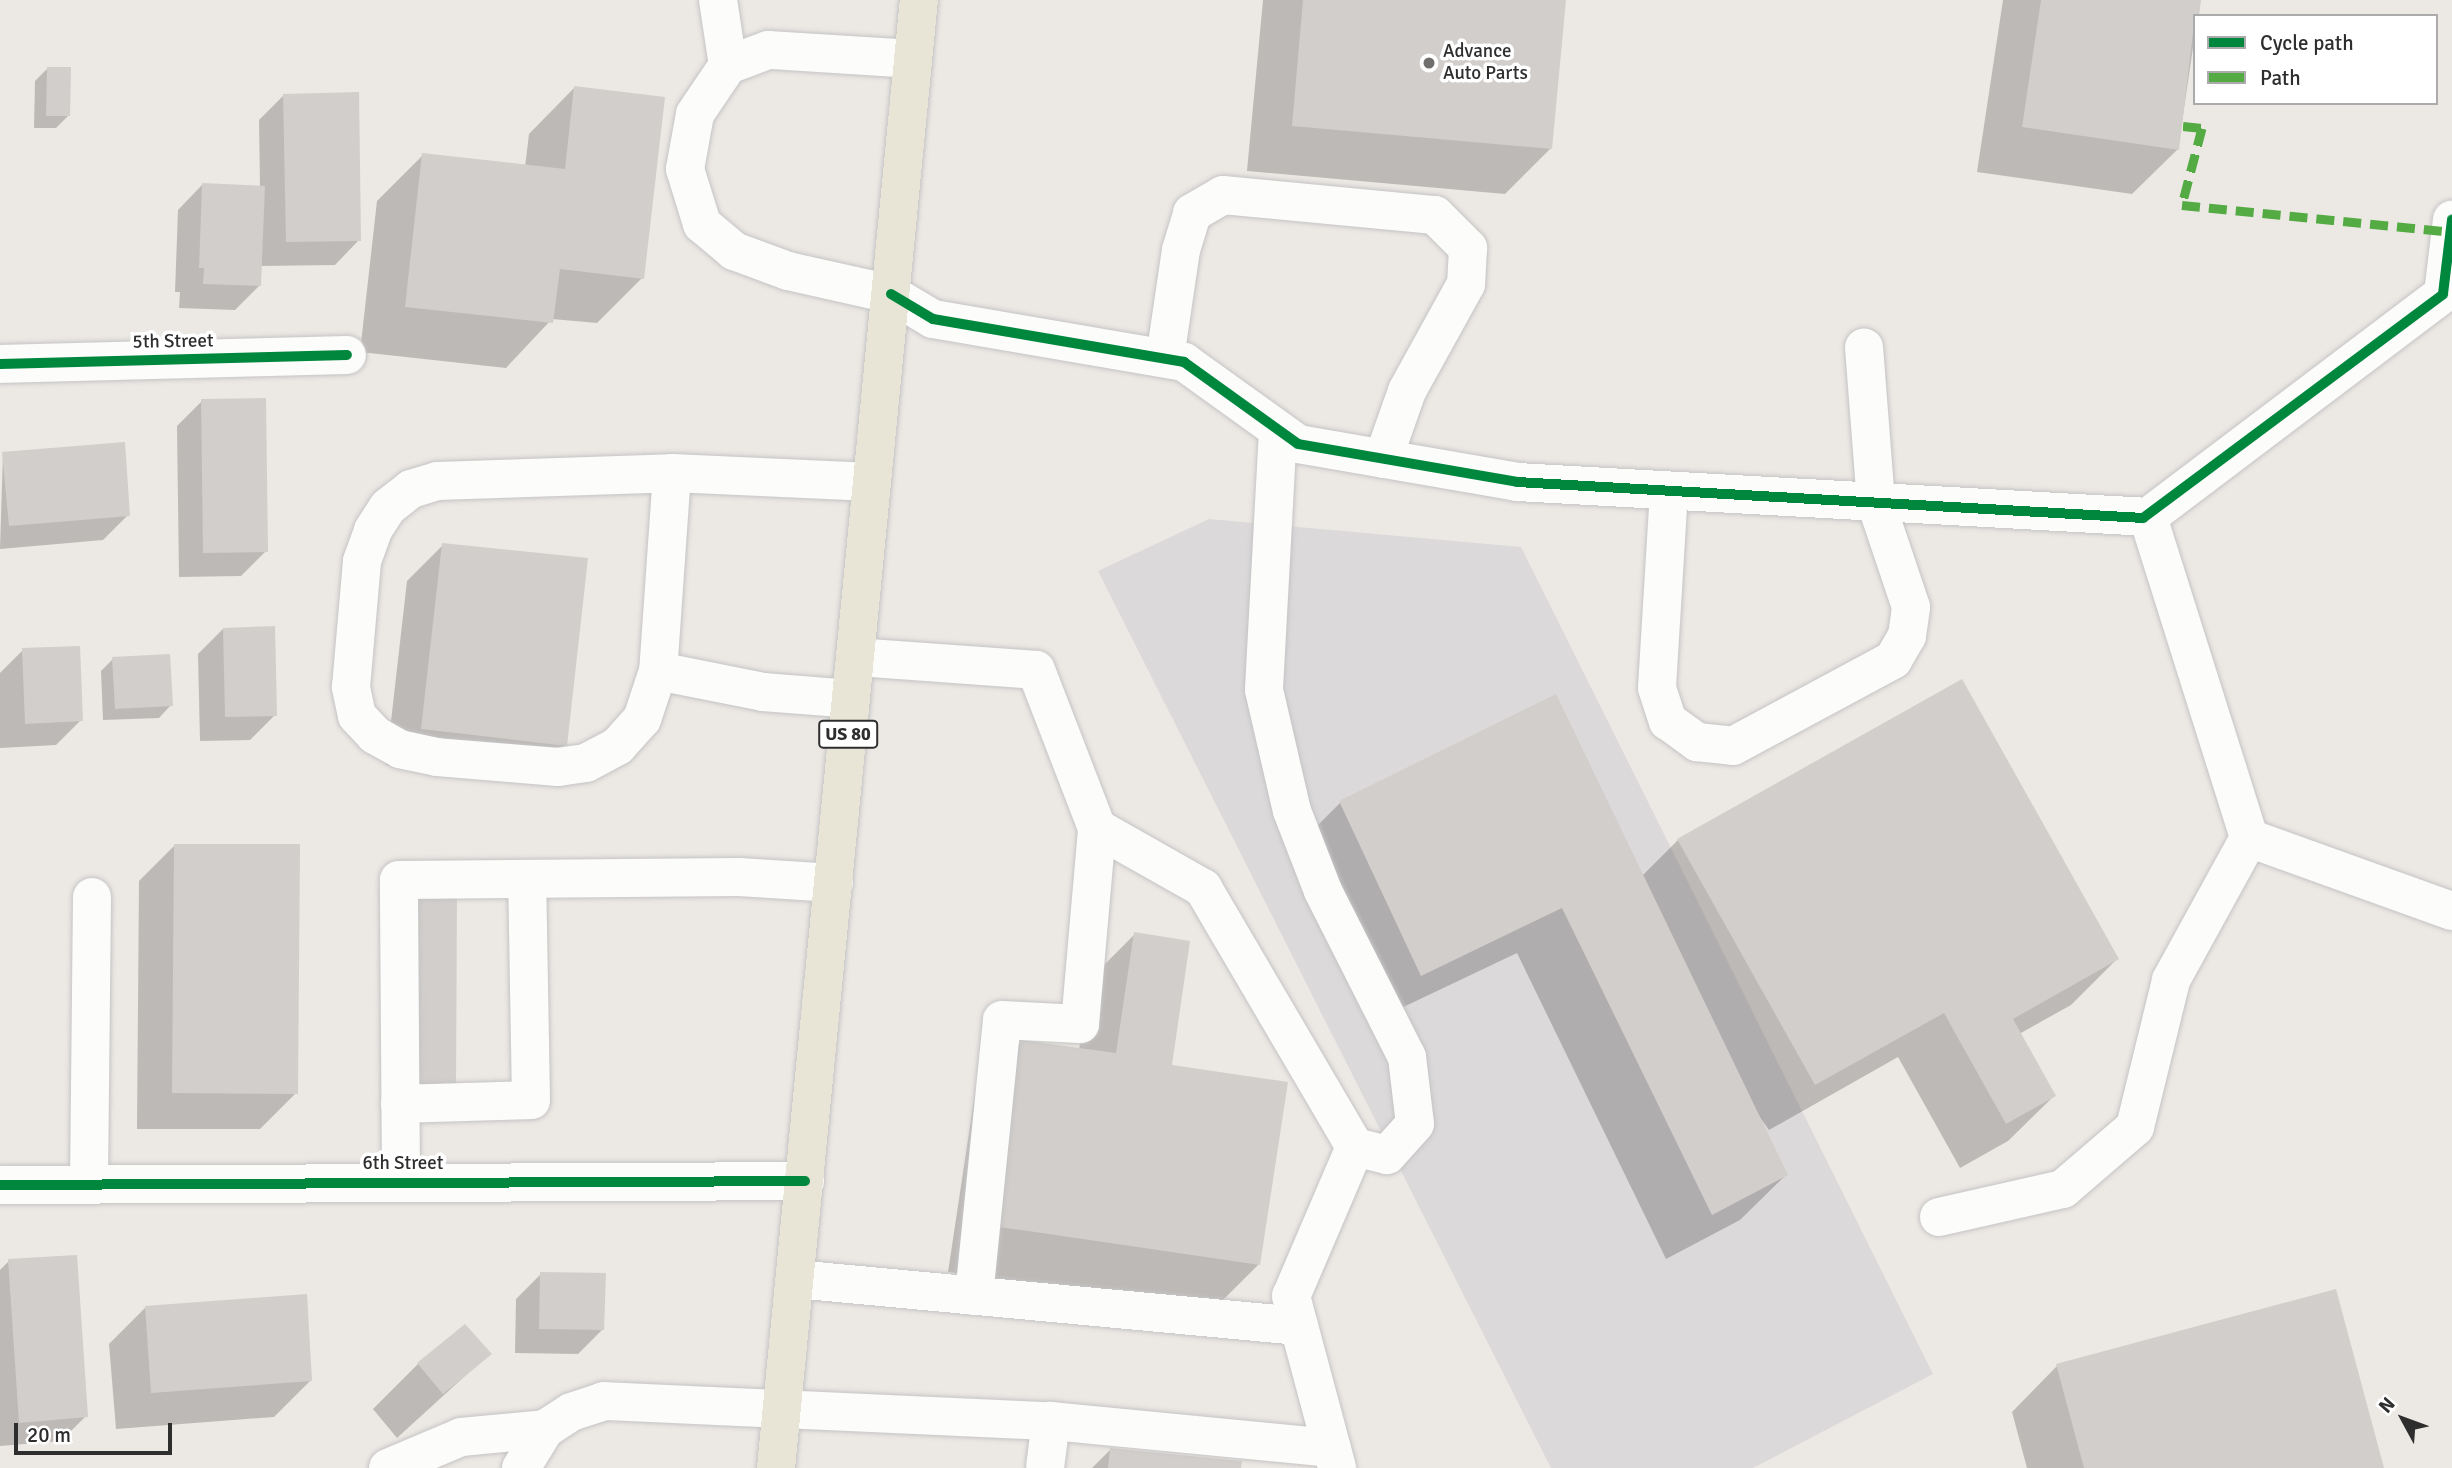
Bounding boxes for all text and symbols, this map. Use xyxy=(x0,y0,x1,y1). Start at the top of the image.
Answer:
legend xyxy=(2193,14,2438,105)
text: Cycle path xyxy=(2260,30,2354,56)
place label: Advance Auto Parts xyxy=(1443,41,1528,85)
marker: Advance Auto Parts xyxy=(1421,55,1437,71)
text: Path xyxy=(2260,65,2301,91)
street label: 5th Street xyxy=(132,330,214,354)
road number: US 80 xyxy=(816,720,880,748)
street label: 6th Street xyxy=(363,1153,443,1175)
north arrow xyxy=(2368,1384,2438,1454)
text: N xyxy=(2374,1392,2401,1418)
scale bar xyxy=(18,1408,175,1452)
text: 20 m xyxy=(27,1422,71,1448)

